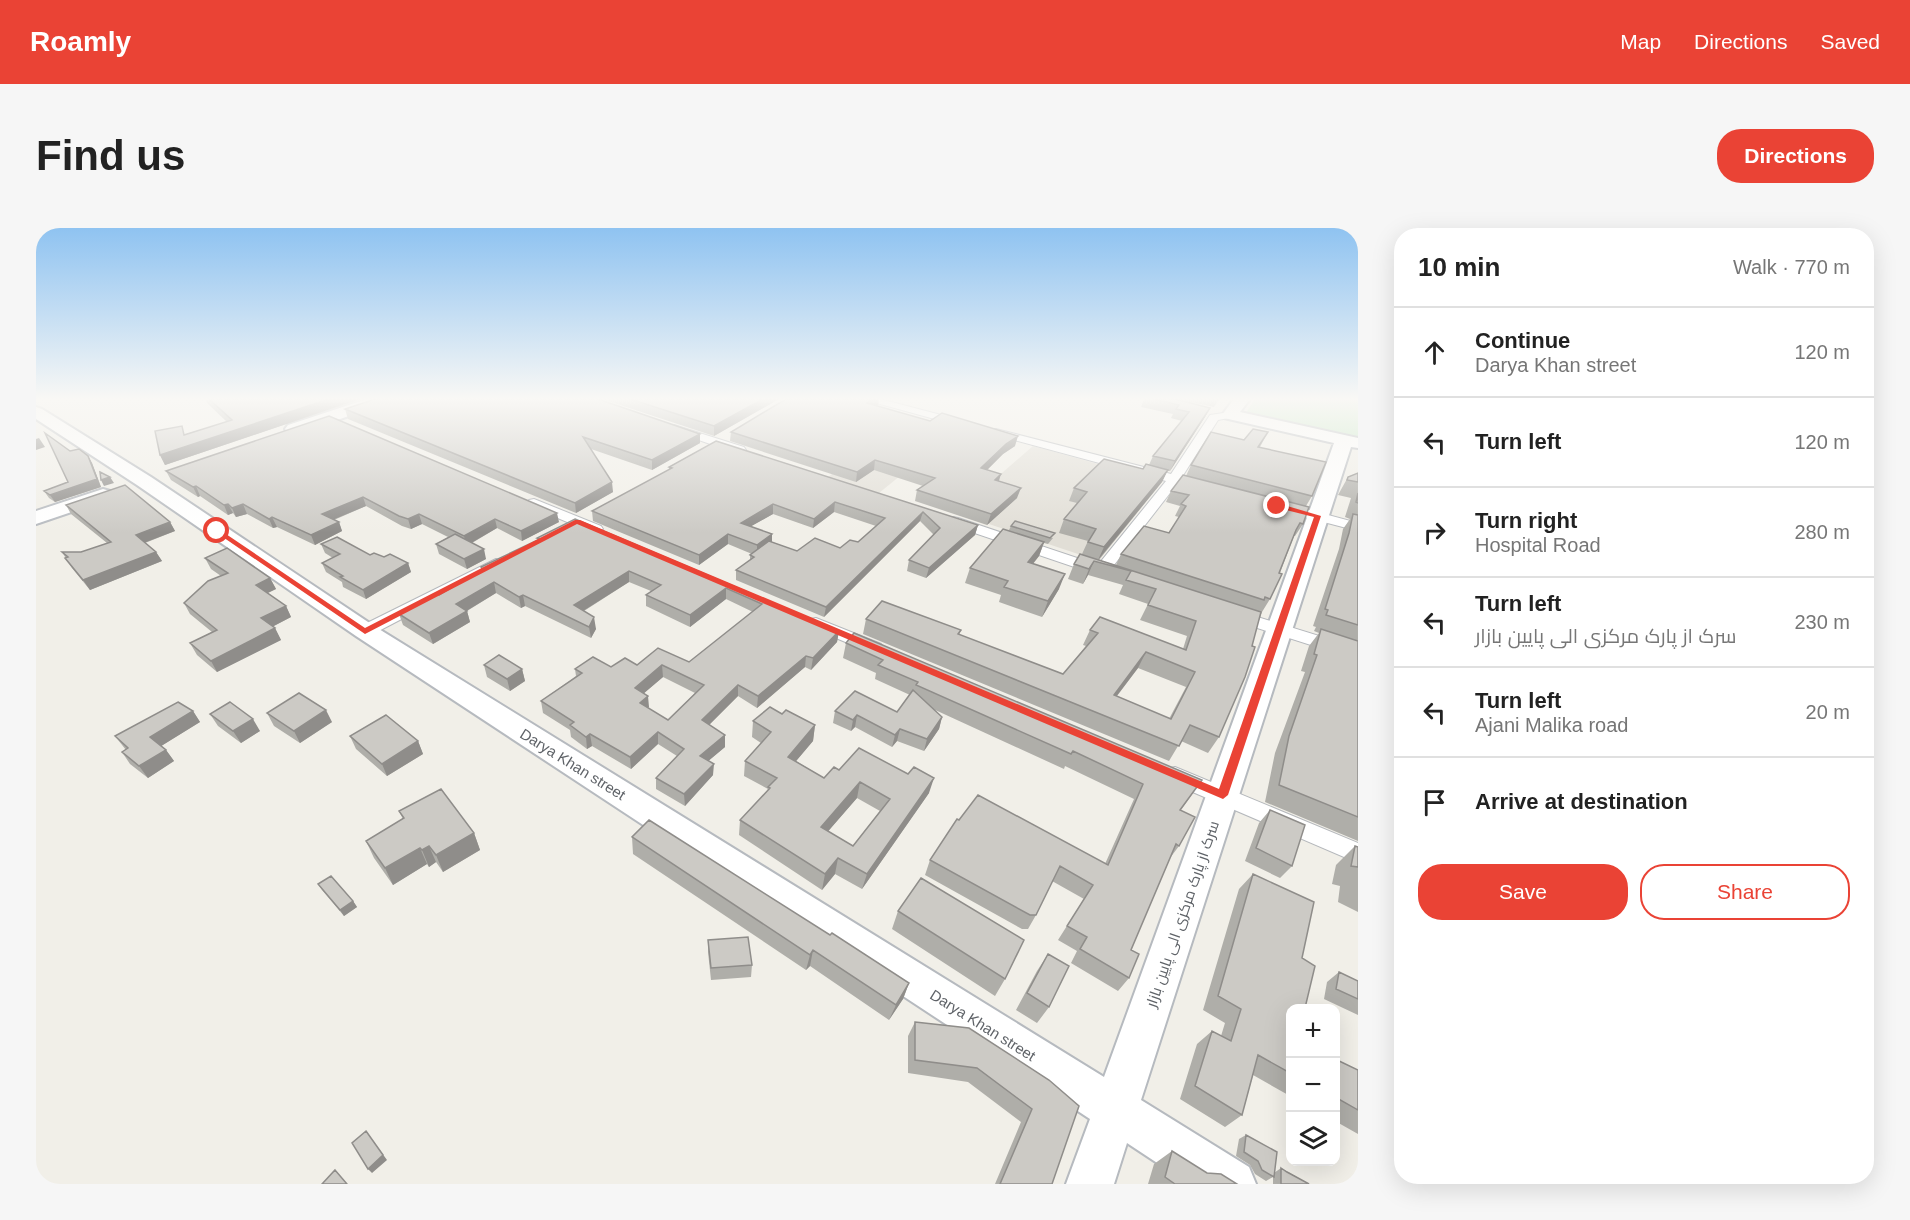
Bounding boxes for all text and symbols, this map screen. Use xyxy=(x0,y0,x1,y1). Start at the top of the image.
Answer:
text: Roamly xyxy=(30,26,131,57)
text: Map xyxy=(1620,30,1661,53)
text: Directions xyxy=(1694,30,1787,53)
text: Saved xyxy=(1820,30,1880,53)
button: Directions xyxy=(1717,129,1874,183)
text: Find us xyxy=(36,132,185,179)
text: 10 min xyxy=(1418,252,1500,282)
text: Walk · 770 m xyxy=(1733,256,1850,278)
text: Continue xyxy=(1475,328,1570,353)
icon: ahead xyxy=(1418,336,1451,369)
text: 120 m xyxy=(1794,341,1850,363)
text: Darya Khan street xyxy=(1475,354,1636,376)
icon: left xyxy=(1418,426,1451,459)
text: Turn left xyxy=(1475,429,1561,454)
text: 120 m xyxy=(1794,431,1850,453)
route end xyxy=(1263,492,1289,518)
text: Turn right xyxy=(1475,508,1577,533)
icon: right xyxy=(1418,516,1451,549)
route start xyxy=(203,517,229,543)
text: 280 m xyxy=(1794,521,1850,543)
text: Hospital Road xyxy=(1475,534,1601,556)
text: Turn left xyxy=(1475,591,1561,616)
icon: left xyxy=(1418,606,1451,639)
text: 230 m xyxy=(1794,611,1850,633)
text: سرک از پارک مرکزی الی پایین بازار xyxy=(1475,625,1736,647)
text: Turn left xyxy=(1475,688,1561,713)
icon: left xyxy=(1418,696,1451,729)
text: 20 m xyxy=(1806,701,1850,723)
text: Ajani Malika road xyxy=(1475,714,1628,736)
street label: Darya Khan street xyxy=(517,725,629,804)
icon: arrive xyxy=(1418,786,1451,819)
text: Arrive at destination xyxy=(1475,789,1688,814)
street label: سرک از پارک مرکزی الی پایین بازار xyxy=(1142,819,1224,1011)
button: Save xyxy=(1418,864,1628,920)
button: Share xyxy=(1640,864,1850,920)
street label: Darya Khan street xyxy=(927,986,1039,1065)
map controls xyxy=(1286,1004,1340,1166)
button: + xyxy=(1286,1004,1340,1058)
button: − xyxy=(1286,1058,1340,1112)
button: layers xyxy=(1286,1112,1340,1166)

